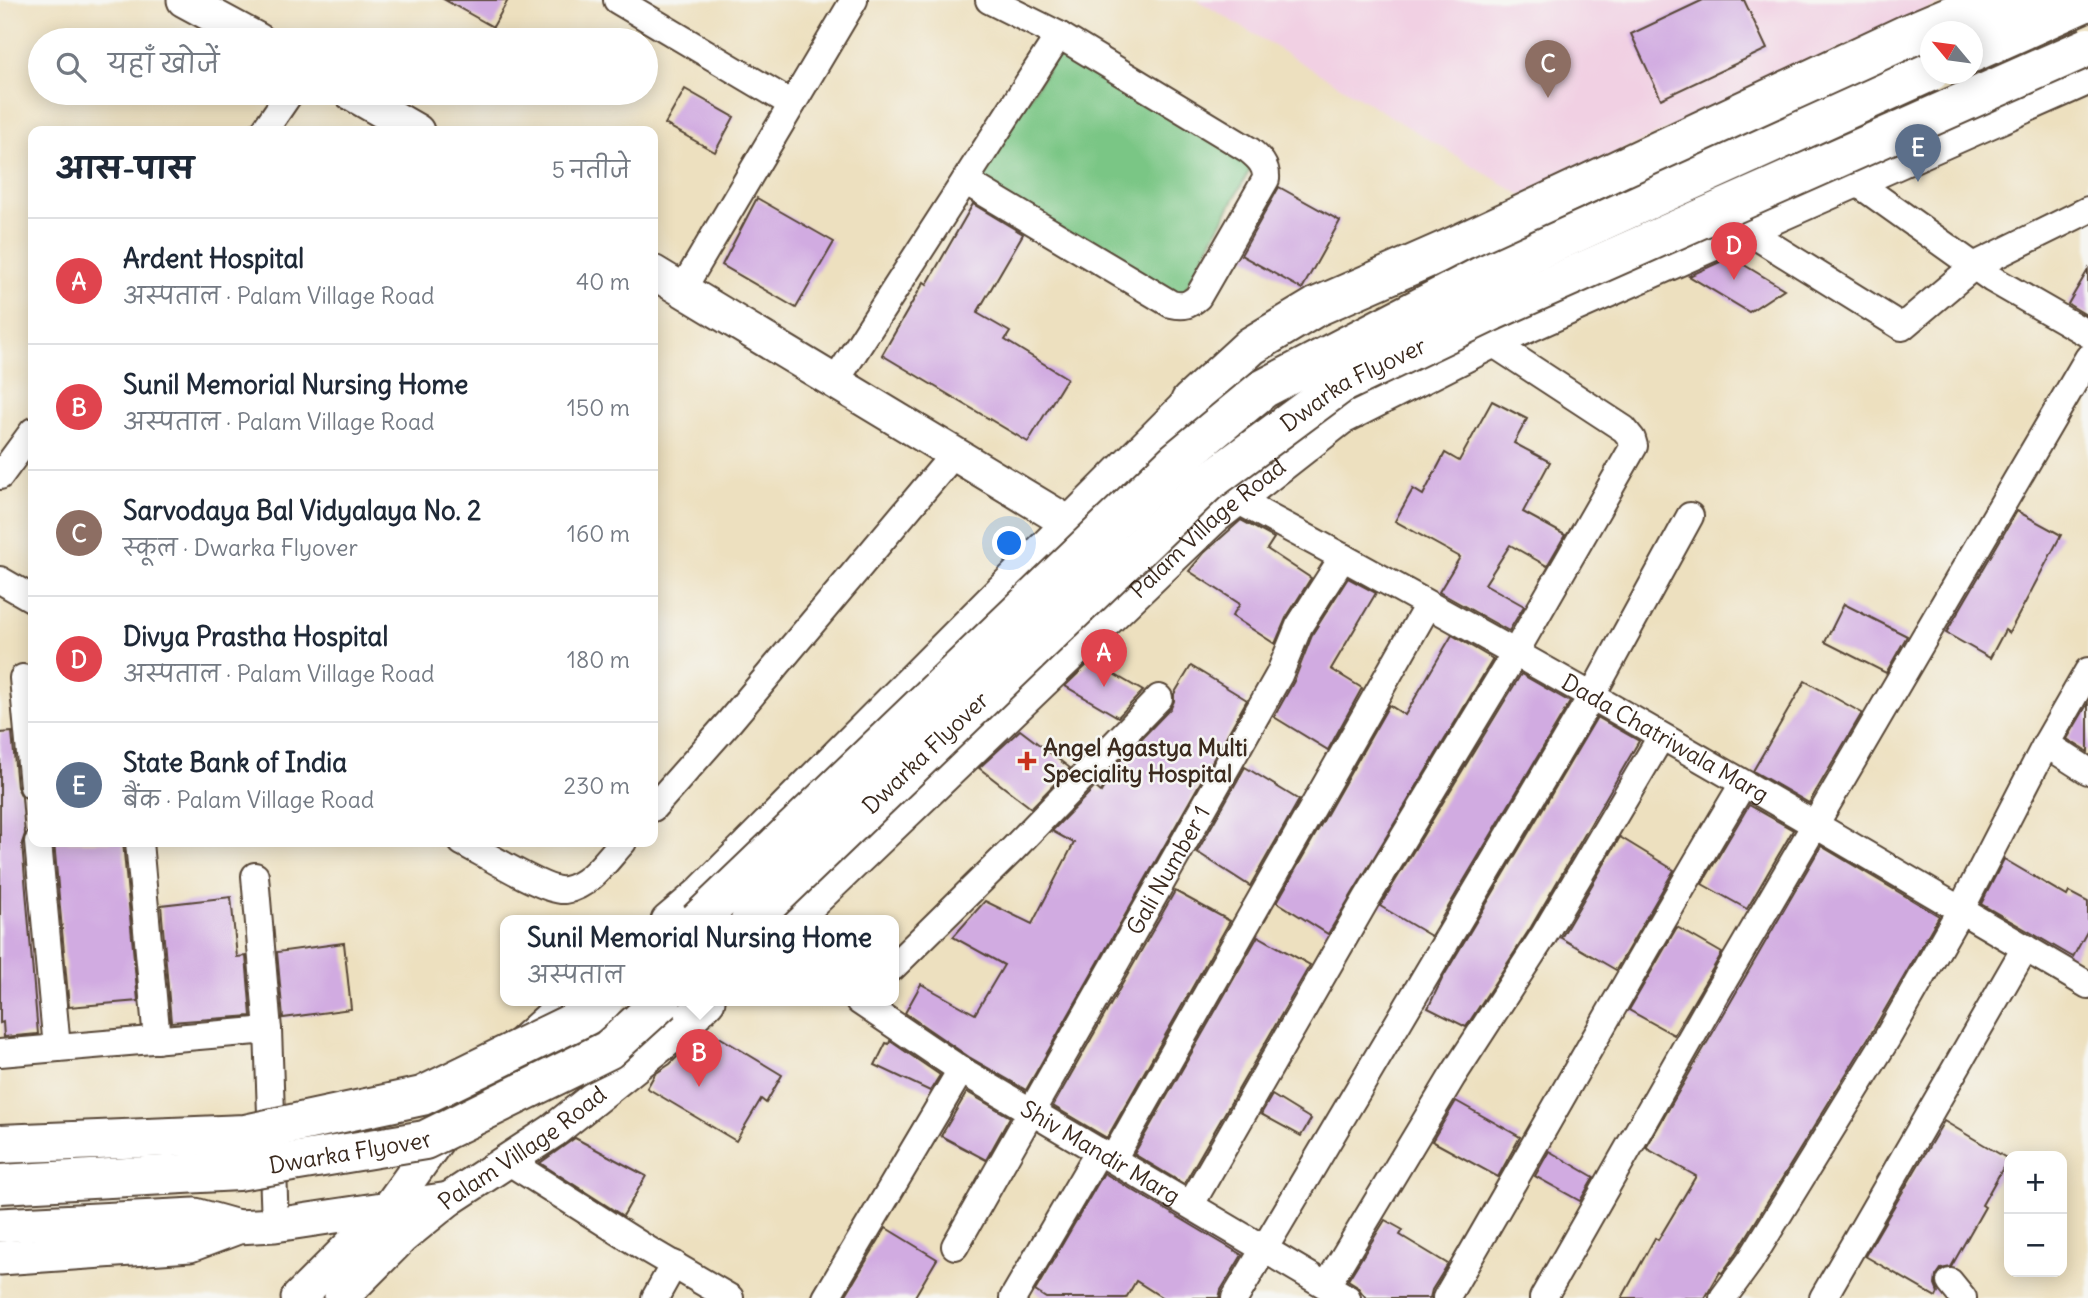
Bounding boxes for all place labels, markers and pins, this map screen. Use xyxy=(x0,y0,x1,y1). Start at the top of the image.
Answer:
pin: C xyxy=(1525,40,1571,98)
pin: E xyxy=(1895,124,1941,182)
pin: D xyxy=(1711,222,1757,280)
pin: A xyxy=(1081,629,1127,687)
place label: Angel Agastya Multi Speciality Hospital xyxy=(1043,733,1248,788)
marker: Angel Agastya Multi Speciality Hospital xyxy=(1017,751,1037,771)
pin: B xyxy=(676,1029,722,1087)

